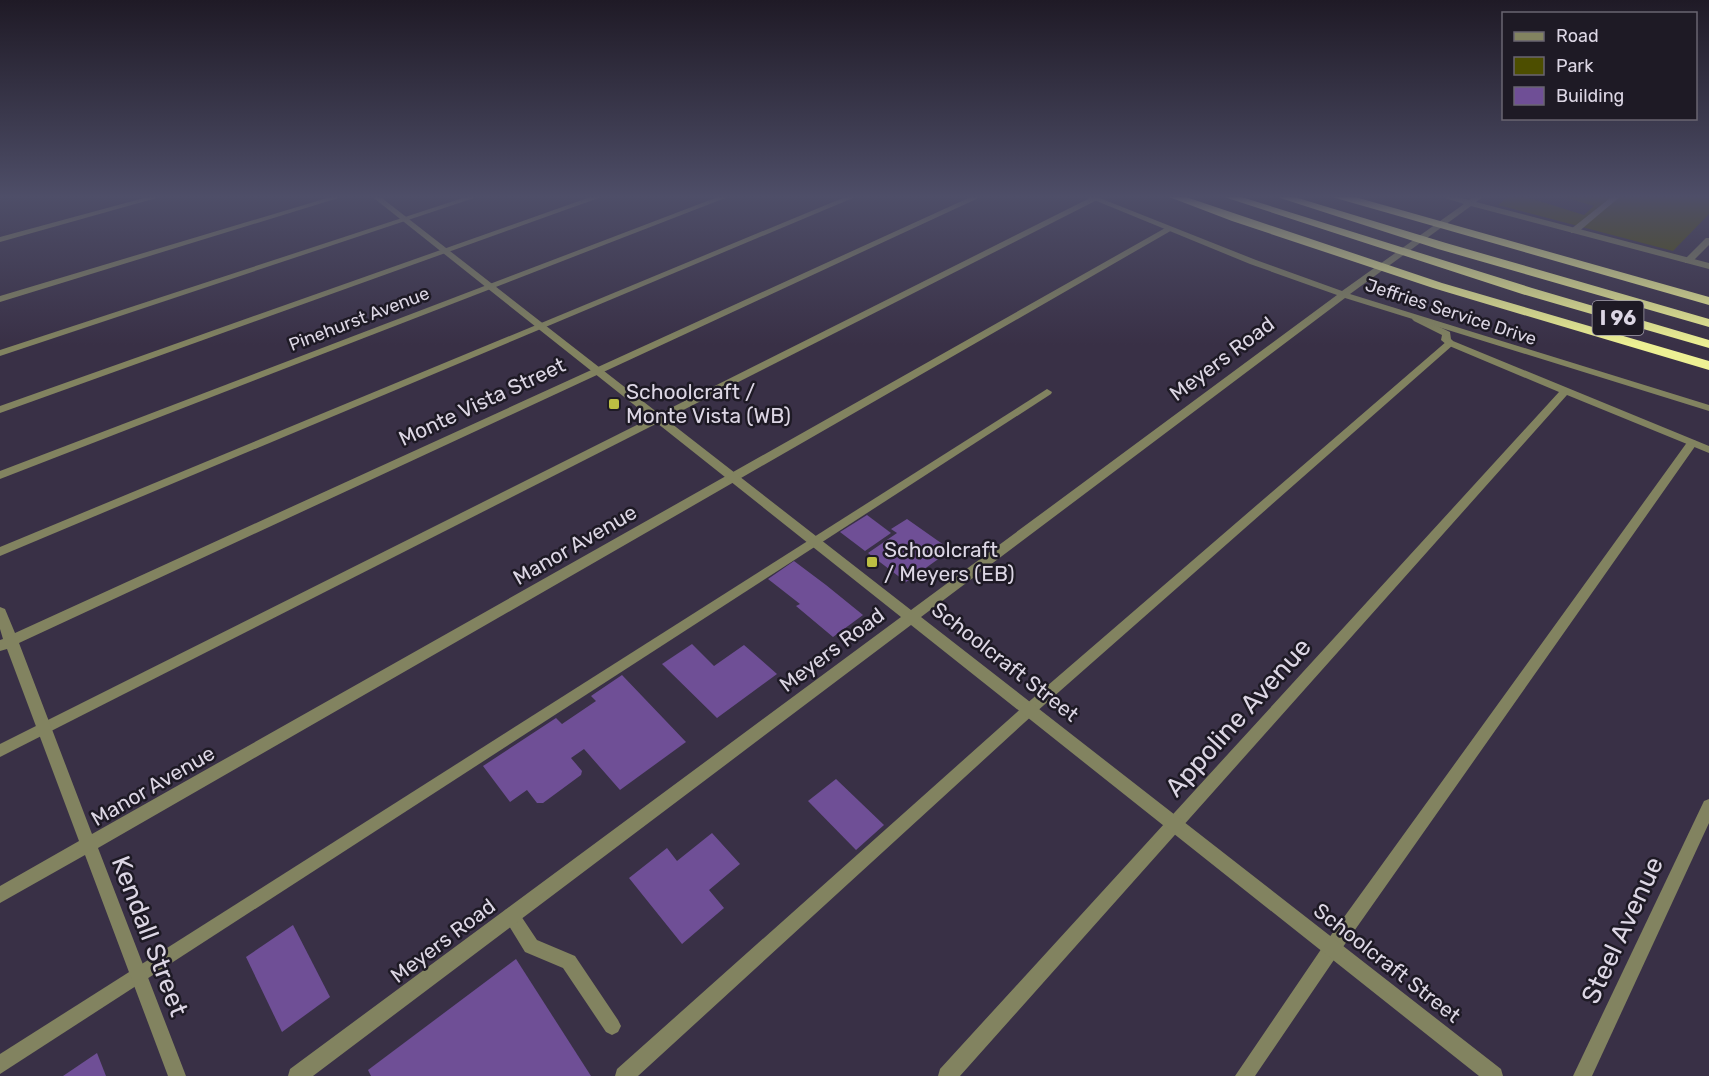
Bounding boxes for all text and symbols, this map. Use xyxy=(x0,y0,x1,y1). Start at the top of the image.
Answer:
legend xyxy=(1502,12,1697,120)
text: Road xyxy=(1556,25,1599,47)
text: Park xyxy=(1556,55,1594,77)
text: Building xyxy=(1556,85,1624,107)
street label: Jeffries Service Drive xyxy=(1363,274,1539,350)
street label: Pinehurst Avenue xyxy=(286,282,432,356)
road number: I 96 xyxy=(1592,301,1644,335)
street label: Meyers Road xyxy=(1164,311,1279,406)
street label: Monte Vista Street xyxy=(394,352,569,451)
place label: Schoolcraft / Monte Vista (WB) xyxy=(626,379,791,428)
marker: Schoolcraft / Monte Vista (WB) xyxy=(607,397,621,411)
street label: Manor Avenue xyxy=(508,499,641,590)
place label: Schoolcraft / Meyers (EB) xyxy=(884,537,1015,586)
marker: Schoolcraft / Meyers (EB) xyxy=(865,555,879,569)
street label: Schoolcraft Street xyxy=(927,596,1084,727)
street label: Meyers Road xyxy=(774,602,889,697)
street label: Appoline Avenue xyxy=(1159,632,1318,803)
street label: Manor Avenue xyxy=(86,740,219,831)
street label: Kendall Street xyxy=(105,852,194,1021)
street label: Steel Avenue xyxy=(1575,852,1670,1009)
street label: Meyers Road xyxy=(385,893,500,988)
street label: Schoolcraft Street xyxy=(1309,897,1466,1028)

